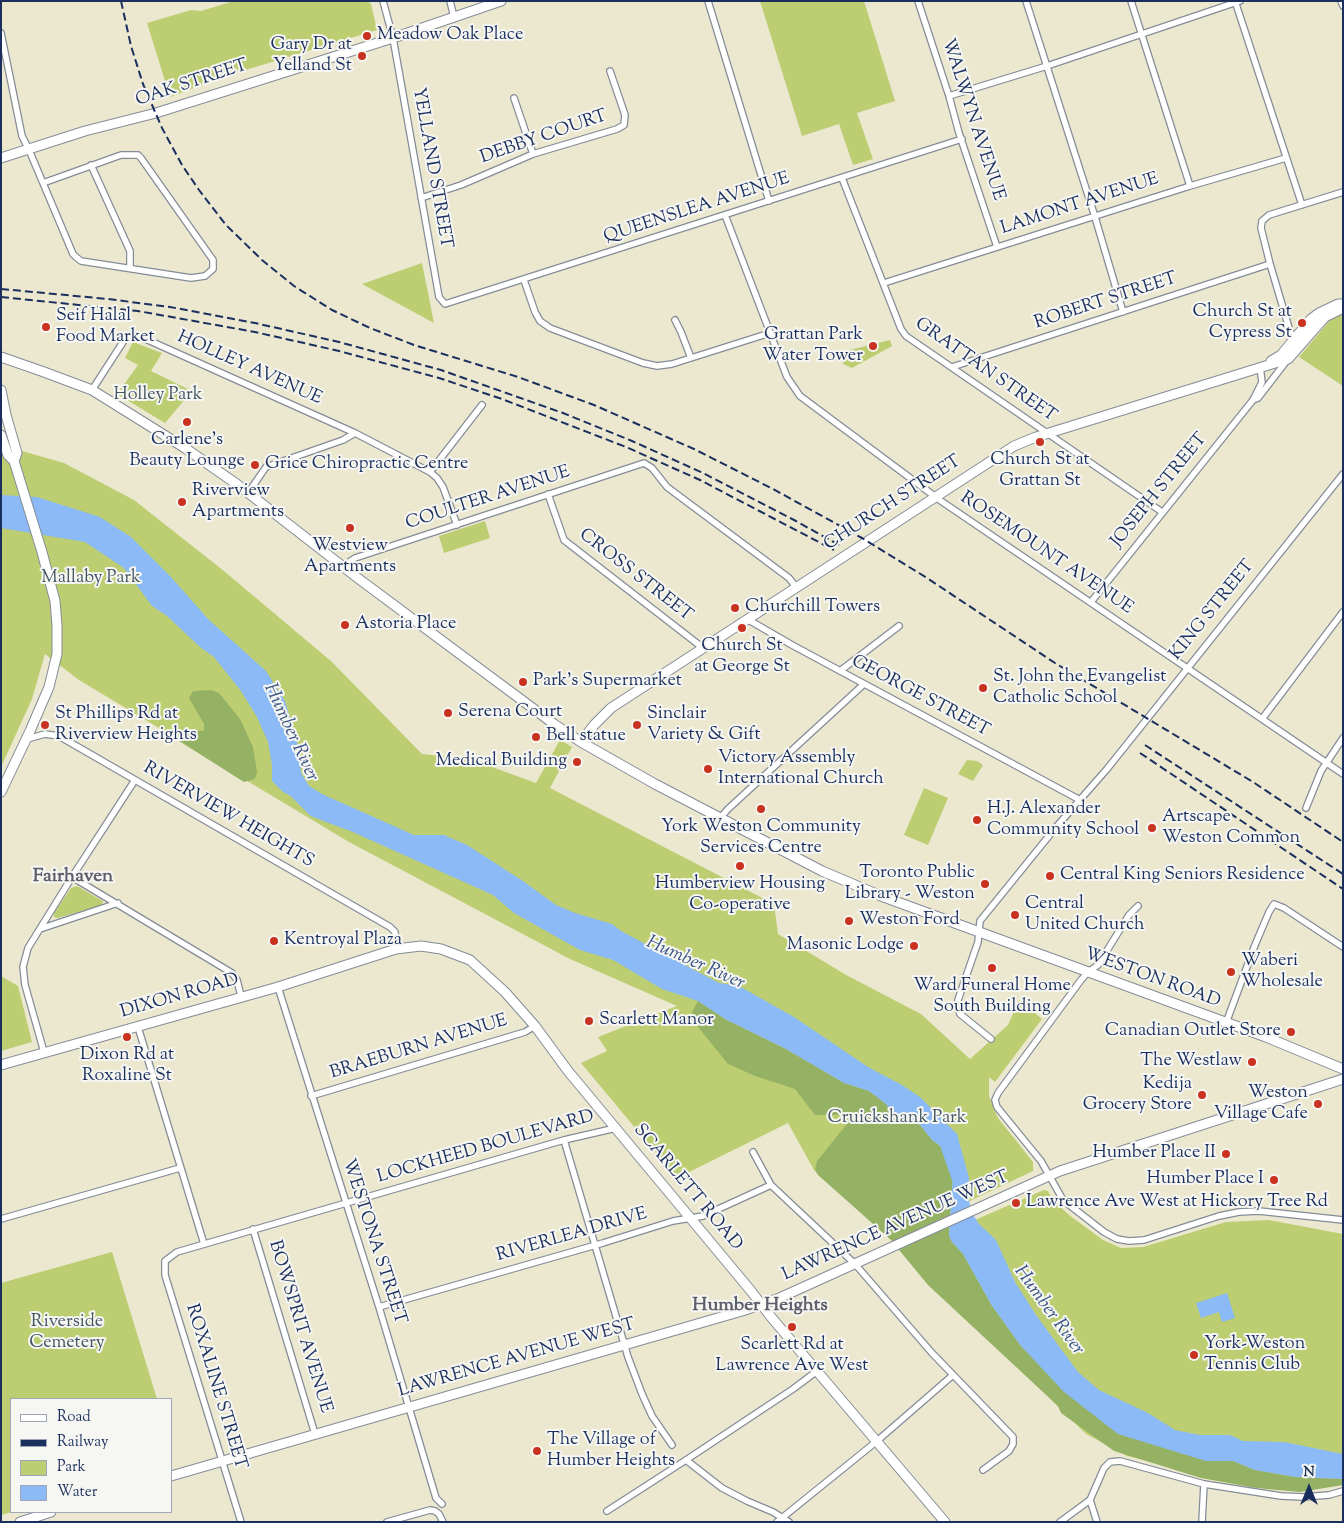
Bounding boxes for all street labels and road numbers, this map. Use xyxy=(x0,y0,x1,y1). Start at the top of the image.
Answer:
street label: WALWYN AVENUE xyxy=(936,36,1008,204)
street label: OAK STREET xyxy=(133,56,251,112)
street label: YELLAND STREET xyxy=(406,86,456,250)
street label: DEBBY COURT xyxy=(478,106,610,170)
street label: QUEENSLEA AVENUE xyxy=(601,169,793,249)
street label: LAMONT AVENUE xyxy=(998,169,1162,241)
street label: ROBERT STREET xyxy=(1032,269,1180,335)
street label: GRATTAN STREET xyxy=(910,314,1060,428)
street label: HOLLEY AVENUE xyxy=(173,327,325,411)
street label: JOSEPH STREET xyxy=(1107,429,1213,553)
street label: CHURCH STREET xyxy=(820,452,966,556)
street label: COULTER AVENUE xyxy=(403,462,573,536)
street label: ROSEMOUNT AVENUE xyxy=(955,488,1137,620)
street label: CROSS STREET xyxy=(574,525,696,627)
street label: KING STREET xyxy=(1166,557,1260,665)
street label: GEORGE STREET xyxy=(847,651,993,743)
street label: RIVERVIEW HEIGHTS xyxy=(139,758,317,874)
street label: WESTON ROAD xyxy=(1081,944,1223,1014)
street label: DIXON ROAD xyxy=(118,970,242,1024)
street label: BRAEBURN AVENUE xyxy=(328,1011,510,1085)
street label: LOCKHEED BOULEVARD xyxy=(375,1107,597,1189)
street label: SCARLETT ROAD xyxy=(628,1120,746,1256)
street label: WESTONA STREET xyxy=(336,1157,410,1327)
street label: LAWRENCE AVENUE WEST xyxy=(779,1167,1013,1287)
street label: RIVERLEA DRIVE xyxy=(494,1204,650,1268)
street label: BOWSPRIT AVENUE xyxy=(262,1238,336,1416)
street label: ROXALINE STREET xyxy=(180,1302,250,1472)
street label: LAWRENCE AVENUE WEST xyxy=(396,1315,638,1403)

